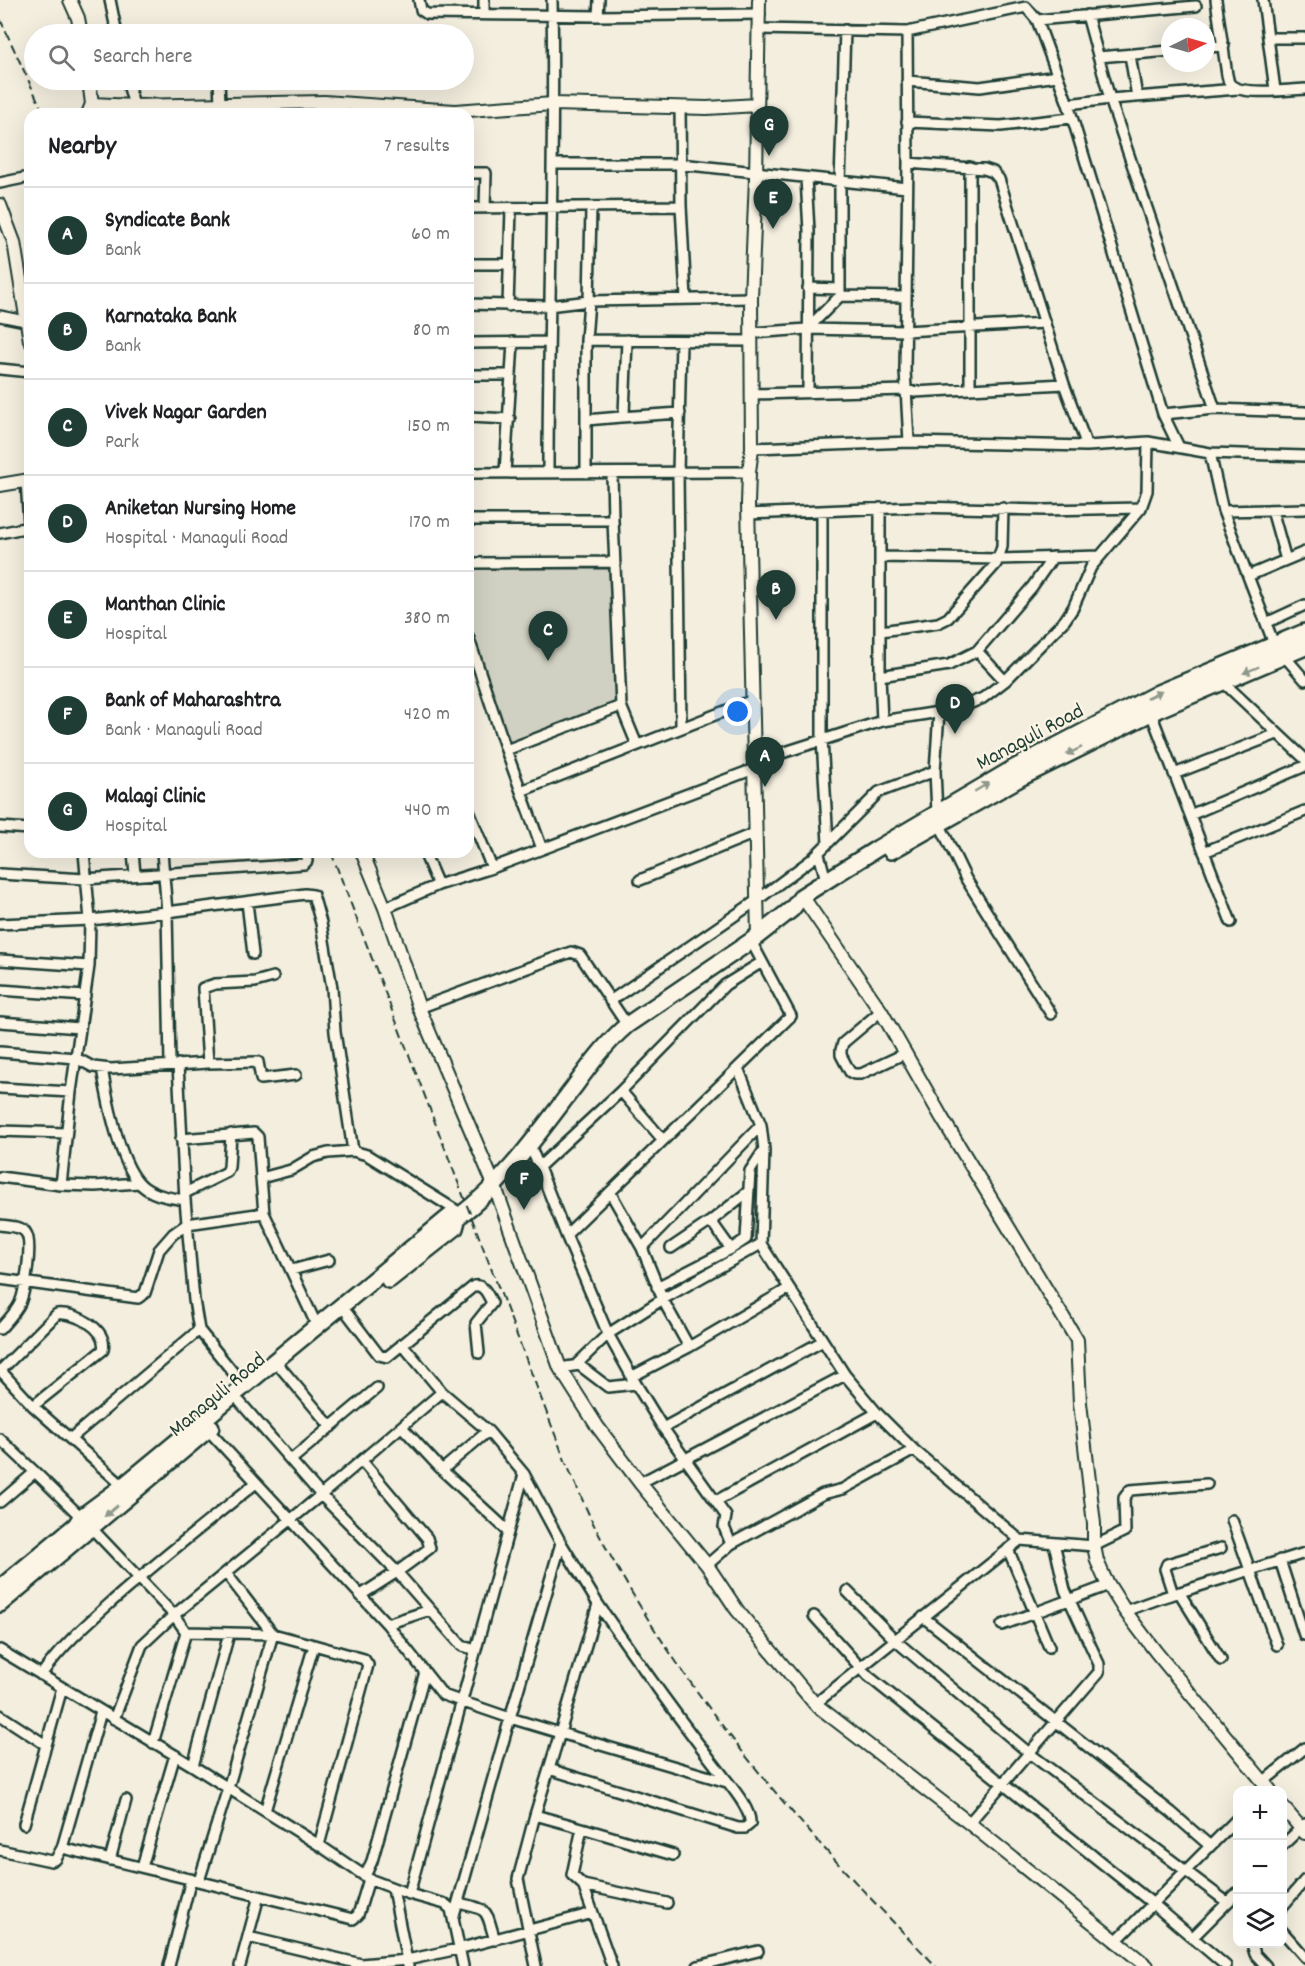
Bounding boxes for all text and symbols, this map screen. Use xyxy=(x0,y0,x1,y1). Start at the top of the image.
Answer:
north arrow xyxy=(1161,18,1215,72)
search box xyxy=(24,24,474,90)
icon: search xyxy=(45,41,78,74)
text: Search here xyxy=(93,42,192,73)
pin: G xyxy=(750,106,788,156)
text: Nearby xyxy=(48,129,116,166)
text: 7 results xyxy=(384,133,450,161)
pin: E xyxy=(754,180,792,229)
text: Syndicate Bank xyxy=(105,206,230,237)
text: A xyxy=(62,221,73,249)
text: 60 m xyxy=(411,221,450,249)
text: Bank xyxy=(105,237,141,265)
text: Karnataka Bank xyxy=(105,302,237,333)
text: B xyxy=(63,317,72,345)
text: 80 m xyxy=(413,317,450,345)
text: Bank xyxy=(105,333,141,361)
text: Vivek Nagar Garden xyxy=(105,398,267,429)
text: C xyxy=(63,413,72,441)
text: 150 m xyxy=(407,413,450,441)
text: Park xyxy=(105,429,139,457)
text: Aniketan Nursing Home xyxy=(105,494,296,525)
text: D xyxy=(62,509,73,537)
text: 170 m xyxy=(409,509,450,537)
text: Hospital · Managuli Road xyxy=(105,525,288,553)
pin: B xyxy=(756,570,796,620)
text: Manthan Clinic xyxy=(105,590,225,621)
text: E xyxy=(63,605,72,633)
text: 380 m xyxy=(404,605,450,633)
pin: C xyxy=(528,612,568,661)
text: Hospital xyxy=(105,621,167,649)
one-way arrow xyxy=(1242,665,1260,675)
pin: D xyxy=(936,684,974,734)
text: Bank of Maharashtra xyxy=(105,686,281,717)
one-way arrow xyxy=(1145,691,1162,700)
your location xyxy=(723,697,752,726)
street label: Managuli Road xyxy=(971,697,1090,780)
text: F xyxy=(63,701,72,729)
text: 420 m xyxy=(404,701,450,729)
text: Bank · Managuli Road xyxy=(105,717,263,745)
pin: A xyxy=(746,738,784,787)
one-way arrow xyxy=(1066,747,1083,756)
text: Malagi Clinic xyxy=(105,782,206,813)
one-way arrow xyxy=(973,782,990,792)
text: G xyxy=(62,797,73,825)
text: 440 m xyxy=(404,797,450,825)
text: Hospital xyxy=(105,813,167,841)
pin: F xyxy=(504,1160,544,1210)
street label: Managuli Road xyxy=(163,1346,274,1446)
one-way arrow xyxy=(104,1504,119,1517)
map controls xyxy=(1233,1786,1287,1948)
button: + xyxy=(1233,1786,1287,1840)
button: − xyxy=(1233,1840,1287,1894)
button: layers xyxy=(1233,1894,1287,1948)

